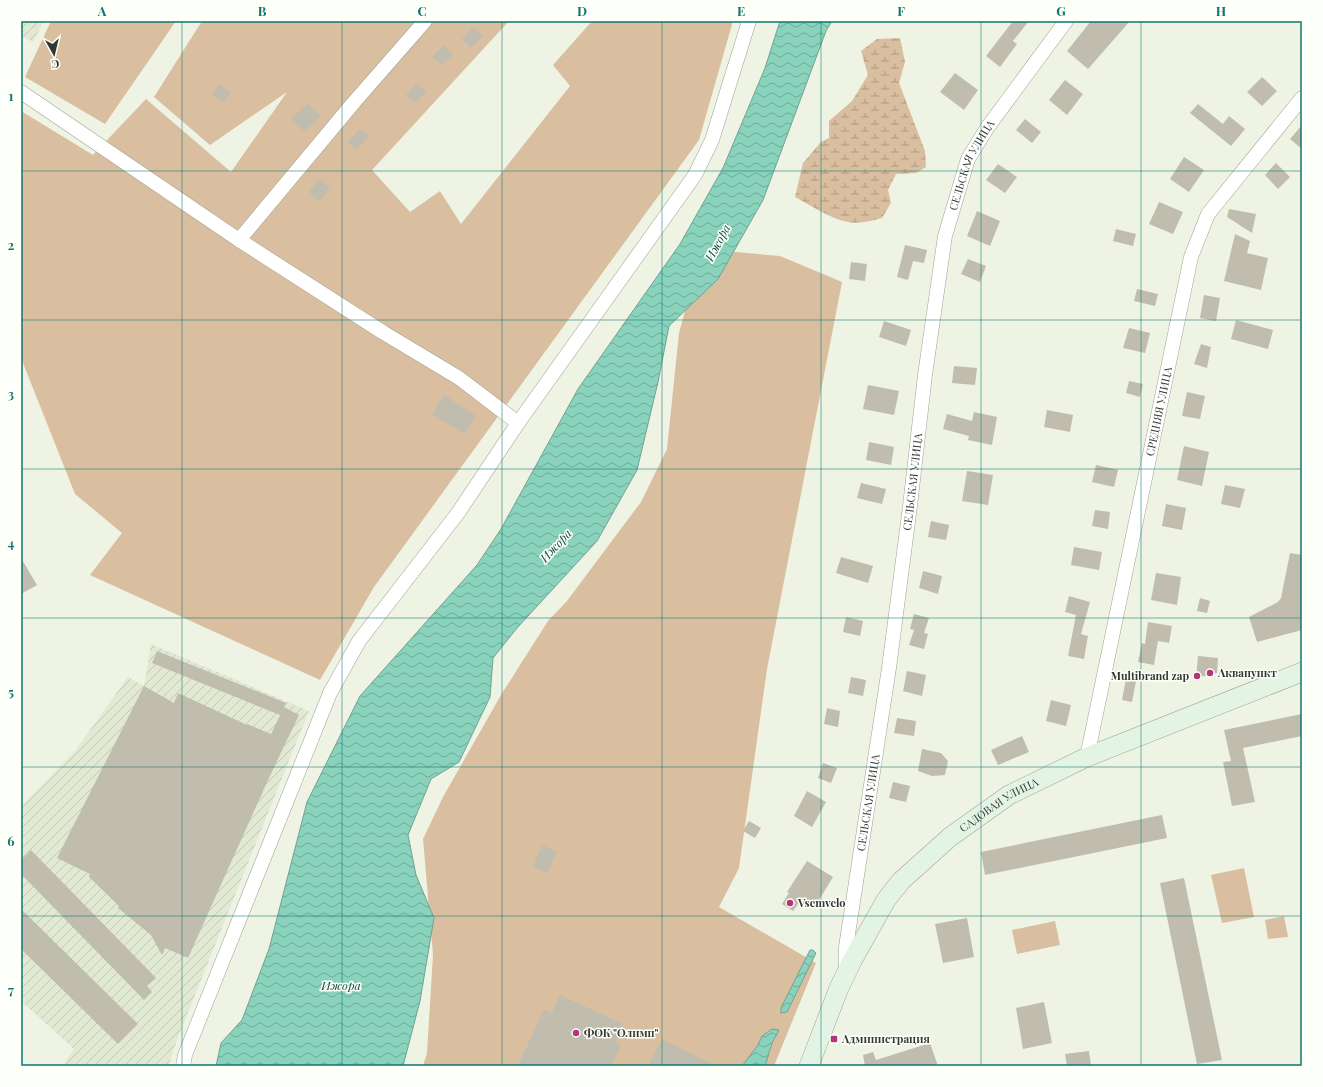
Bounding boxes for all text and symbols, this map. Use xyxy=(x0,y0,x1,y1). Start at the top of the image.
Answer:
text: A xyxy=(97,2,107,19)
text: B xyxy=(258,2,267,19)
text: C xyxy=(417,2,427,19)
text: D xyxy=(577,2,587,19)
text: E xyxy=(737,2,745,19)
text: F xyxy=(897,2,905,19)
text: G xyxy=(1056,2,1066,19)
text: H xyxy=(1216,2,1226,19)
north arrow xyxy=(34,34,74,74)
text: С xyxy=(50,56,60,72)
text: 1 xyxy=(9,87,14,104)
street label: СЕЛЬСКАЯ УЛИЦА xyxy=(945,116,998,212)
water label: Ижора xyxy=(700,221,733,265)
text: 2 xyxy=(8,236,15,253)
street label: СРЕДНЯЯ УЛИЦА xyxy=(1142,365,1175,457)
text: 3 xyxy=(8,385,14,402)
street label: СЕЛЬСКАЯ УЛИЦА xyxy=(899,432,925,531)
water label: Ижора xyxy=(535,525,575,566)
text: 4 xyxy=(8,534,15,551)
place label: Аквапункт xyxy=(1217,665,1278,680)
place label: Multibrand zap xyxy=(1111,668,1189,683)
marker: Аквапункт xyxy=(1205,668,1215,678)
marker: Multibrand zap xyxy=(1192,671,1202,681)
text: 5 xyxy=(8,683,14,700)
street label: СЕЛЬСКАЯ УЛИЦА xyxy=(853,753,883,852)
street label: САДОВАЯ УЛИЦА xyxy=(956,774,1041,835)
text: 6 xyxy=(7,832,15,849)
place label: Vsemvelo xyxy=(797,895,845,910)
marker: Vsemvelo xyxy=(785,898,795,908)
water label: Ижора xyxy=(320,977,361,993)
text: 7 xyxy=(8,981,14,998)
place label: ФОК "Олимп" xyxy=(584,1025,659,1040)
marker: ФОК "Олимп" xyxy=(571,1028,581,1038)
place label: Администрация xyxy=(841,1031,930,1046)
marker: Администрация xyxy=(829,1034,839,1044)

